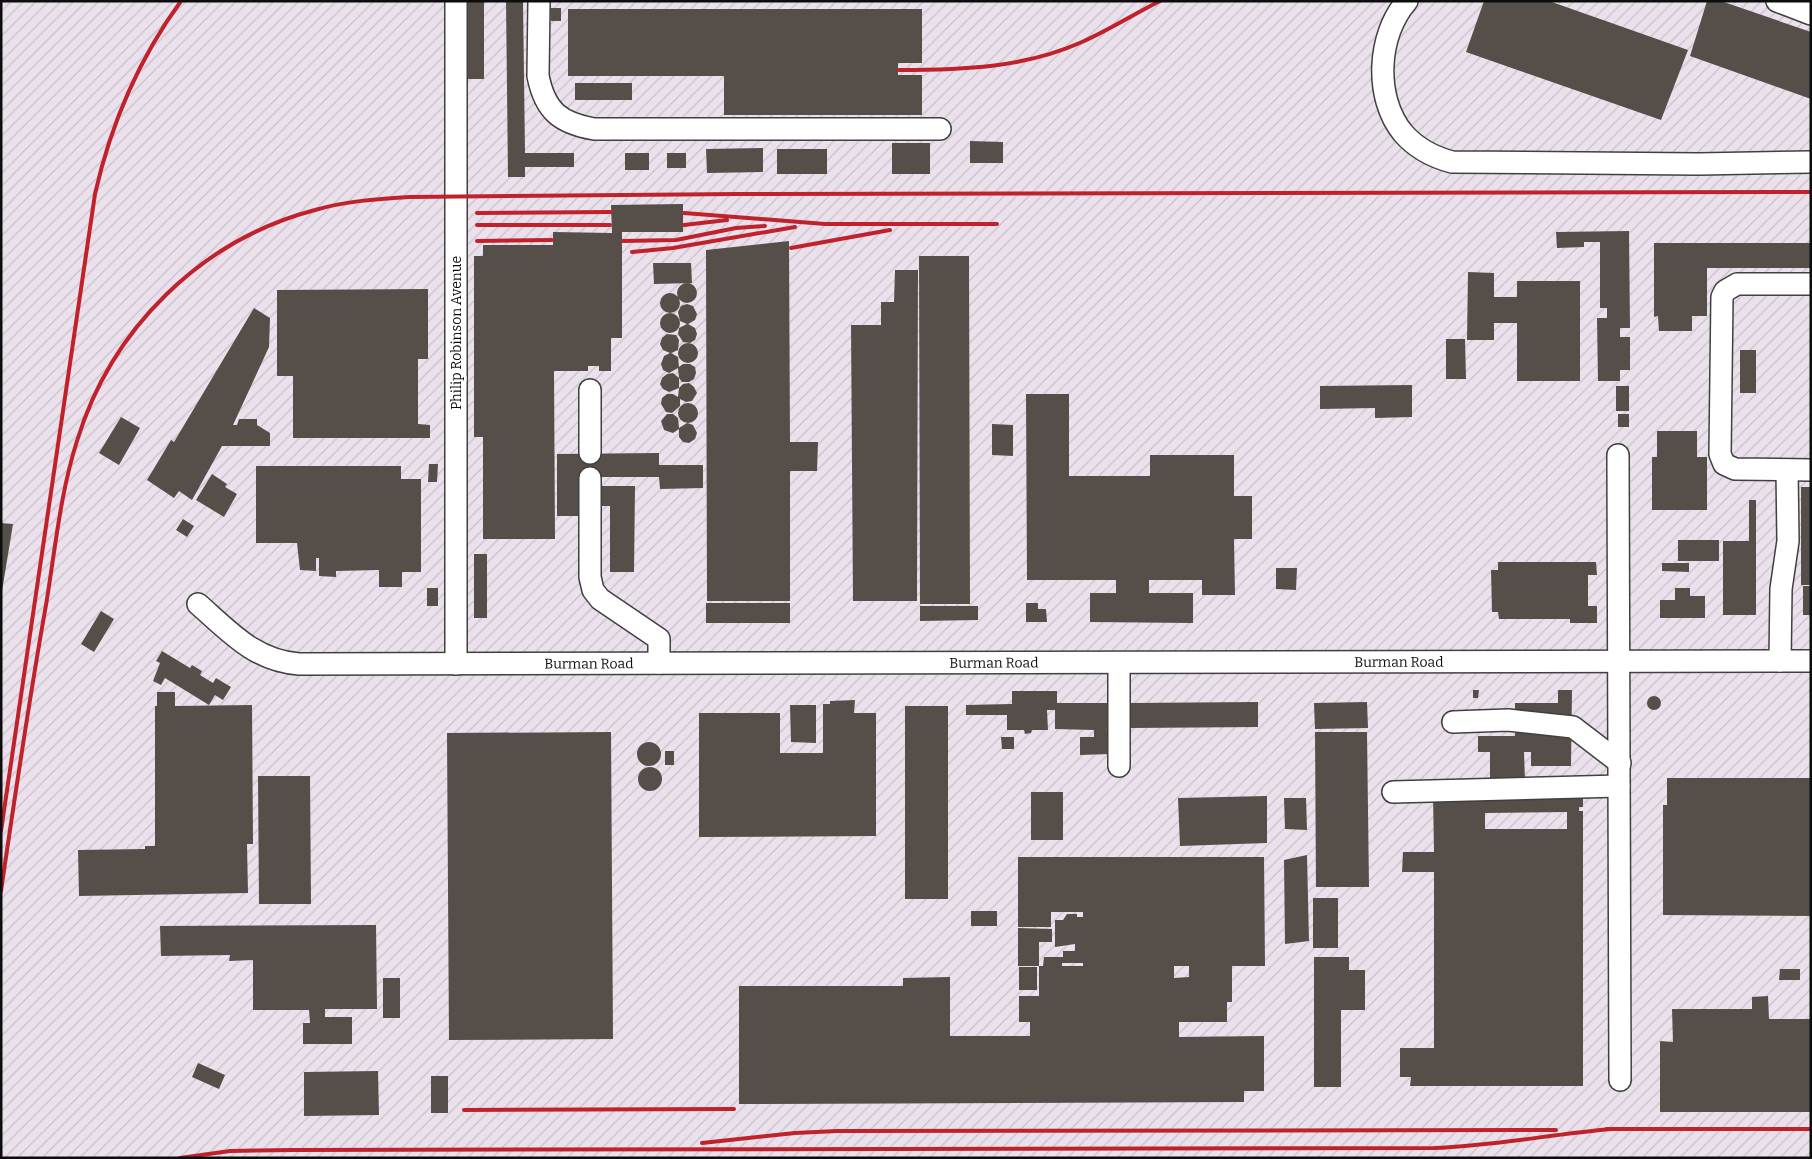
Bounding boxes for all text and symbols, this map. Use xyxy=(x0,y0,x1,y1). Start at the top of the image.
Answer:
street label: Philip Robinson Avenue xyxy=(448,256,465,410)
street label: Burman Road xyxy=(1354,654,1444,671)
street label: Burman Road xyxy=(544,655,634,673)
street label: Burman Road xyxy=(949,655,1039,672)

